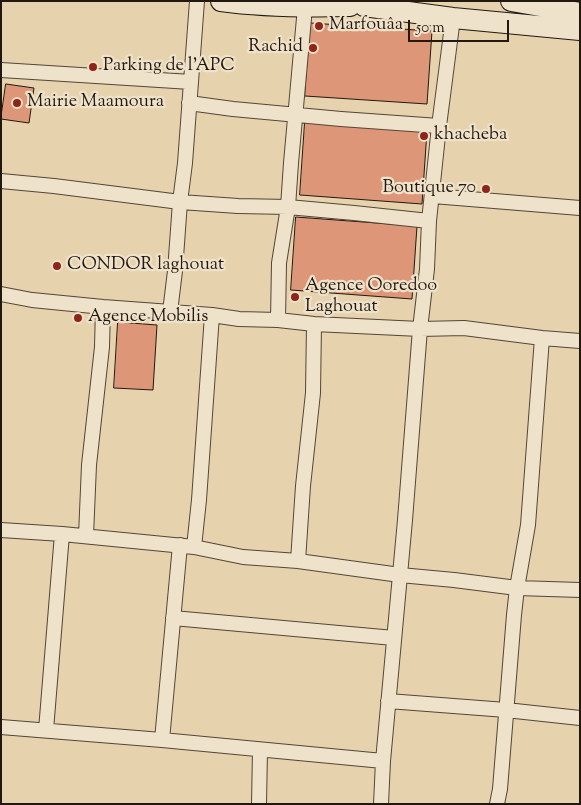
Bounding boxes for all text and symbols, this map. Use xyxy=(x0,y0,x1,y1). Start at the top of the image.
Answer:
scale bar xyxy=(411,10,512,42)
place label: Marfouâa xyxy=(329,15,403,37)
text: 50 m xyxy=(416,18,445,39)
marker: Marfouâa xyxy=(313,20,325,32)
place label: Rachid xyxy=(248,37,303,59)
marker: Rachid xyxy=(307,42,319,54)
place label: Parking de l'APC xyxy=(103,56,235,78)
marker: Parking de l'APC xyxy=(87,61,99,73)
place label: Mairie Maamoura xyxy=(27,92,164,114)
marker: Mairie Maamoura xyxy=(11,97,23,109)
place label: khacheba xyxy=(434,125,507,147)
marker: khacheba xyxy=(418,130,430,142)
place label: Boutique 70 xyxy=(383,178,476,200)
marker: Boutique 70 xyxy=(480,183,492,195)
place label: CONDOR laghouat xyxy=(67,255,224,277)
marker: CONDOR laghouat xyxy=(51,260,63,272)
place label: Agence Ooredoo Laghouat xyxy=(305,276,437,318)
marker: Agence Ooredoo Laghouat xyxy=(289,291,301,303)
place label: Agence Mobilis xyxy=(88,307,208,329)
marker: Agence Mobilis xyxy=(72,312,84,324)

